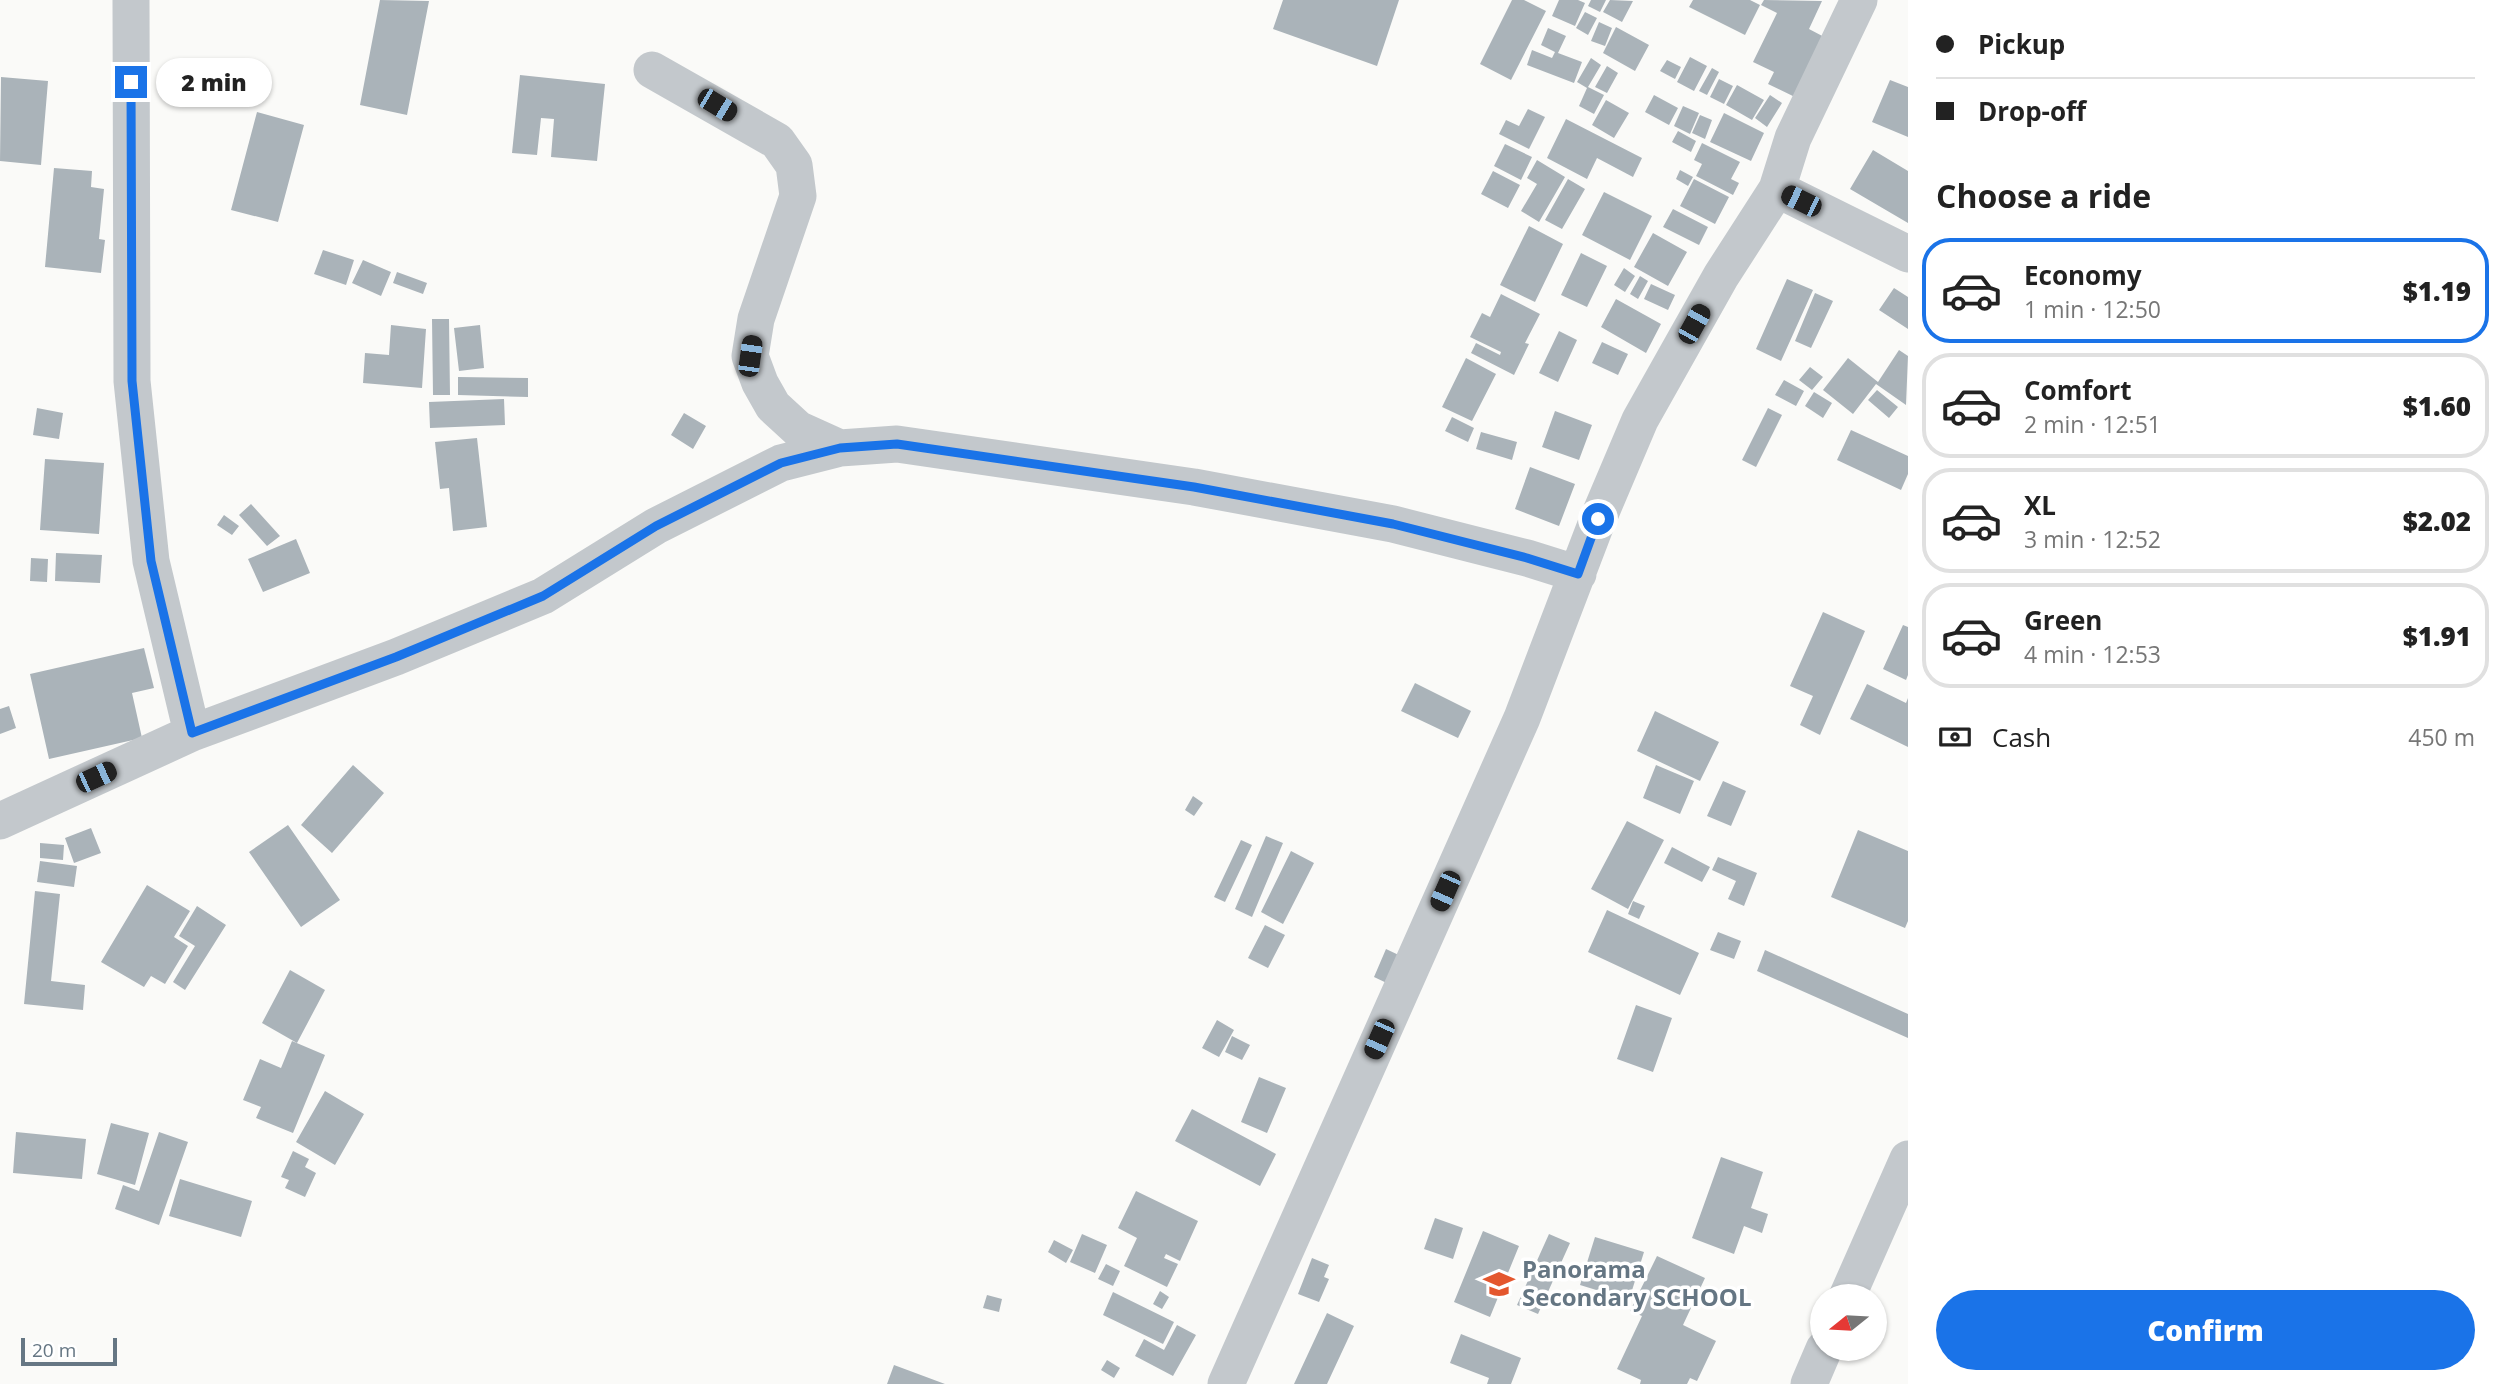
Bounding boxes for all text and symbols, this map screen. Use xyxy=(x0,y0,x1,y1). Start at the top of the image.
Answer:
text: Pickup xyxy=(1978,26,2065,62)
callout: 2 min xyxy=(156,57,271,106)
route end xyxy=(115,66,147,98)
text: 2 min xyxy=(181,66,247,98)
car xyxy=(694,85,741,125)
text: Drop-off xyxy=(1978,93,2086,129)
text: Choose a ride xyxy=(1936,174,2151,217)
car xyxy=(1778,182,1825,220)
text: Economy xyxy=(2024,257,2142,293)
icon: car xyxy=(1940,259,2003,322)
text: $1.19 xyxy=(2403,273,2471,309)
text: 1 min · 12:50 xyxy=(2024,293,2161,325)
car xyxy=(1675,301,1714,347)
car xyxy=(737,334,764,378)
text: Comfort xyxy=(2024,372,2131,408)
icon: car xyxy=(1940,374,2003,437)
text: $1.60 xyxy=(2403,388,2471,424)
text: 2 min · 12:51 xyxy=(2024,408,2161,440)
text: XL xyxy=(2024,487,2056,523)
icon: car xyxy=(1940,489,2003,552)
route start xyxy=(1582,503,1614,535)
text: $2.02 xyxy=(2403,503,2471,539)
text: 3 min · 12:52 xyxy=(2024,523,2161,555)
text: Green xyxy=(2024,602,2102,638)
icon: car xyxy=(1940,604,2003,667)
text: $1.91 xyxy=(2403,618,2471,654)
text: 4 min · 12:53 xyxy=(2024,638,2161,670)
icon: cash xyxy=(1936,718,1974,756)
text: Cash xyxy=(1992,719,2051,755)
text: 450 m xyxy=(2408,721,2475,753)
car xyxy=(73,759,120,795)
car xyxy=(1427,868,1464,914)
car xyxy=(1361,1016,1398,1062)
place label: Panorama Secondary SCHOOL xyxy=(1522,1252,1751,1313)
school or university icon: Panorama Secondary SCHOOL xyxy=(1482,1267,1516,1301)
north arrow xyxy=(1810,1284,1886,1362)
map controls xyxy=(1810,1284,1887,1361)
button: Confirm xyxy=(1936,1290,2475,1370)
scale bar xyxy=(21,1335,117,1367)
text: 20 m xyxy=(32,1337,76,1363)

